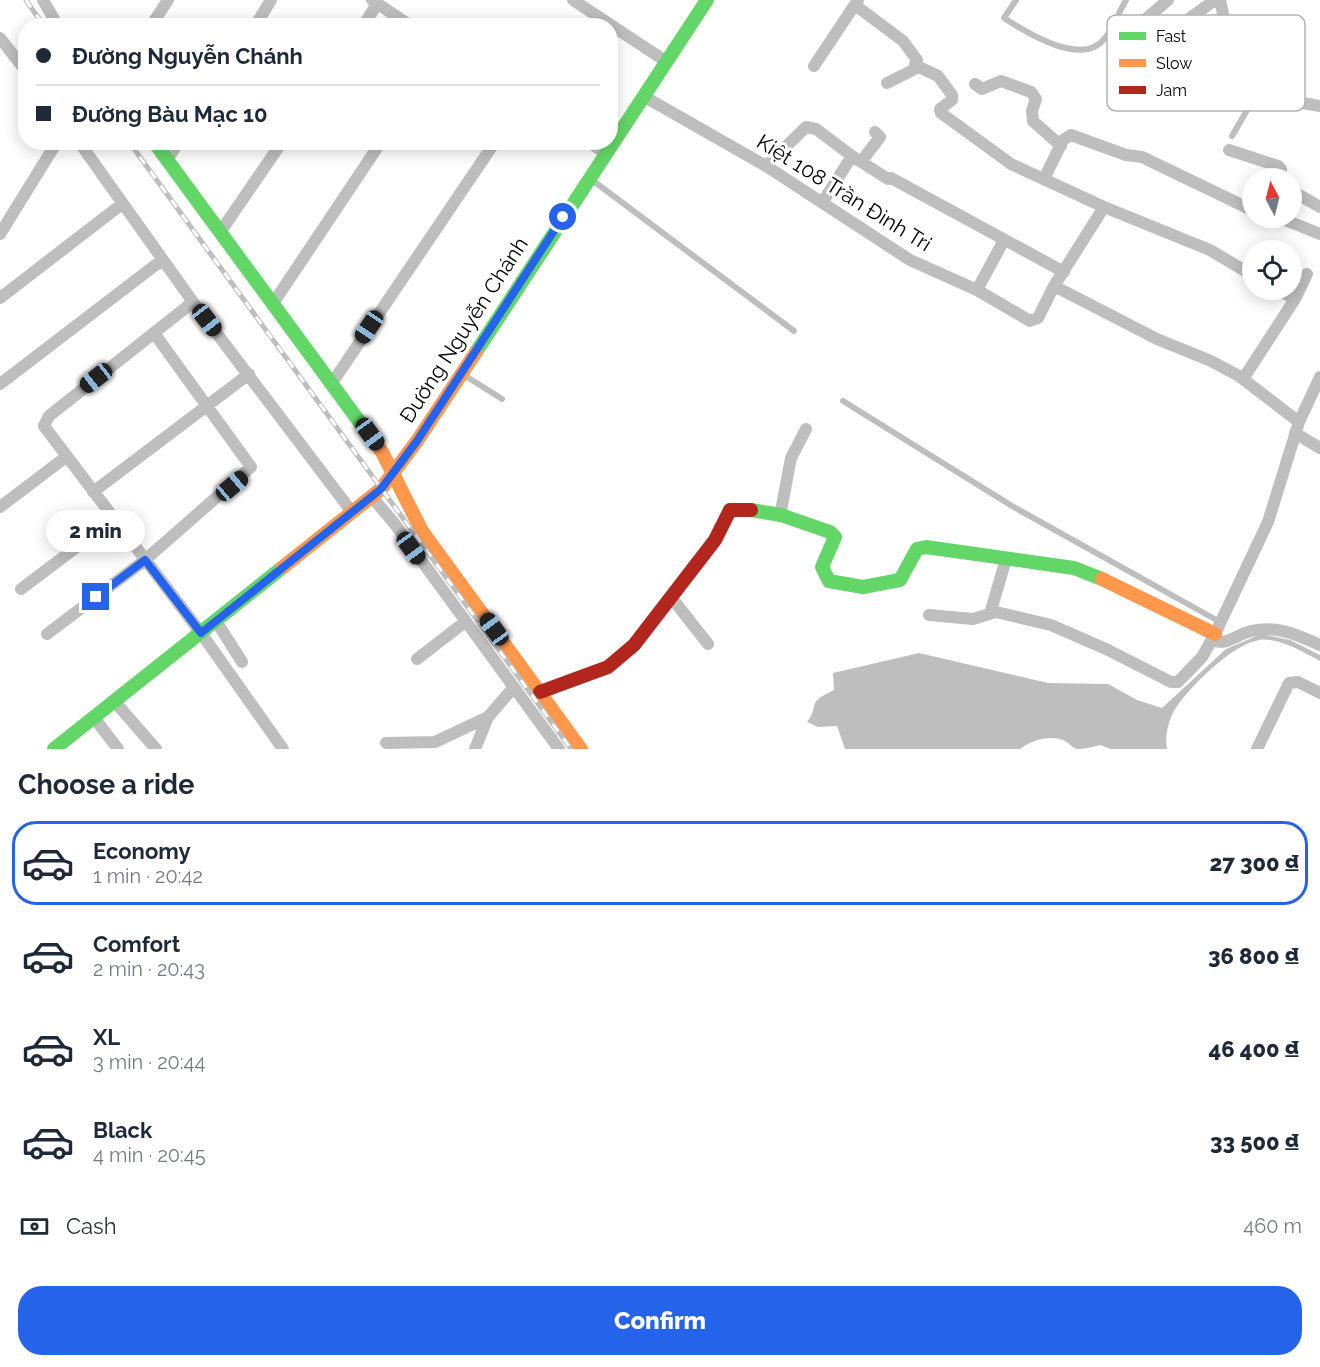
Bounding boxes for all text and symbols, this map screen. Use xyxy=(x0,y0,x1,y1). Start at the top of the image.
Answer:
legend xyxy=(1107,15,1305,111)
text: Fast xyxy=(1156,27,1187,46)
text: Đường Nguyễn Chánh xyxy=(72,43,303,69)
text: Slow xyxy=(1156,54,1192,73)
text: Jam xyxy=(1156,81,1187,100)
text: Đường Bàu Mạc 10 xyxy=(72,101,268,127)
street label: Kiệt 108 Trần Đình Tri xyxy=(752,129,936,256)
north arrow xyxy=(1242,168,1302,228)
map controls xyxy=(1242,168,1302,300)
route start xyxy=(549,203,576,230)
street label: Đường Nguyễn Chánh xyxy=(394,232,533,427)
button: locate xyxy=(1242,240,1302,300)
car xyxy=(189,300,225,340)
car xyxy=(351,307,387,347)
car xyxy=(76,360,116,396)
car xyxy=(352,414,388,454)
car xyxy=(212,468,252,504)
callout: 2 min xyxy=(46,510,146,552)
text: 2 min xyxy=(69,519,122,543)
car xyxy=(393,528,429,568)
route end xyxy=(82,583,109,610)
car xyxy=(476,609,512,649)
text: Choose a ride xyxy=(18,769,194,800)
icon: car xyxy=(21,836,75,890)
text: Economy xyxy=(93,838,191,864)
text: 27 300 ₫ xyxy=(1209,850,1299,876)
text: 1 min · 20:42 xyxy=(93,864,203,888)
icon: car xyxy=(21,929,75,983)
text: Comfort xyxy=(93,931,180,957)
text: 36 800 ₫ xyxy=(1208,943,1299,969)
text: 2 min · 20:43 xyxy=(93,957,205,981)
icon: car xyxy=(21,1022,75,1076)
text: XL xyxy=(93,1024,120,1050)
text: 46 400 ₫ xyxy=(1209,1036,1299,1062)
text: 3 min · 20:44 xyxy=(93,1050,205,1074)
icon: car xyxy=(21,1115,75,1169)
text: Black xyxy=(93,1117,152,1143)
text: 33 500 ₫ xyxy=(1210,1129,1299,1155)
text: 4 min · 20:45 xyxy=(93,1143,206,1167)
icon: cash xyxy=(18,1210,51,1243)
text: Cash xyxy=(66,1213,117,1239)
text: 460 m xyxy=(1243,1214,1302,1238)
button: Confirm xyxy=(18,1286,1302,1355)

